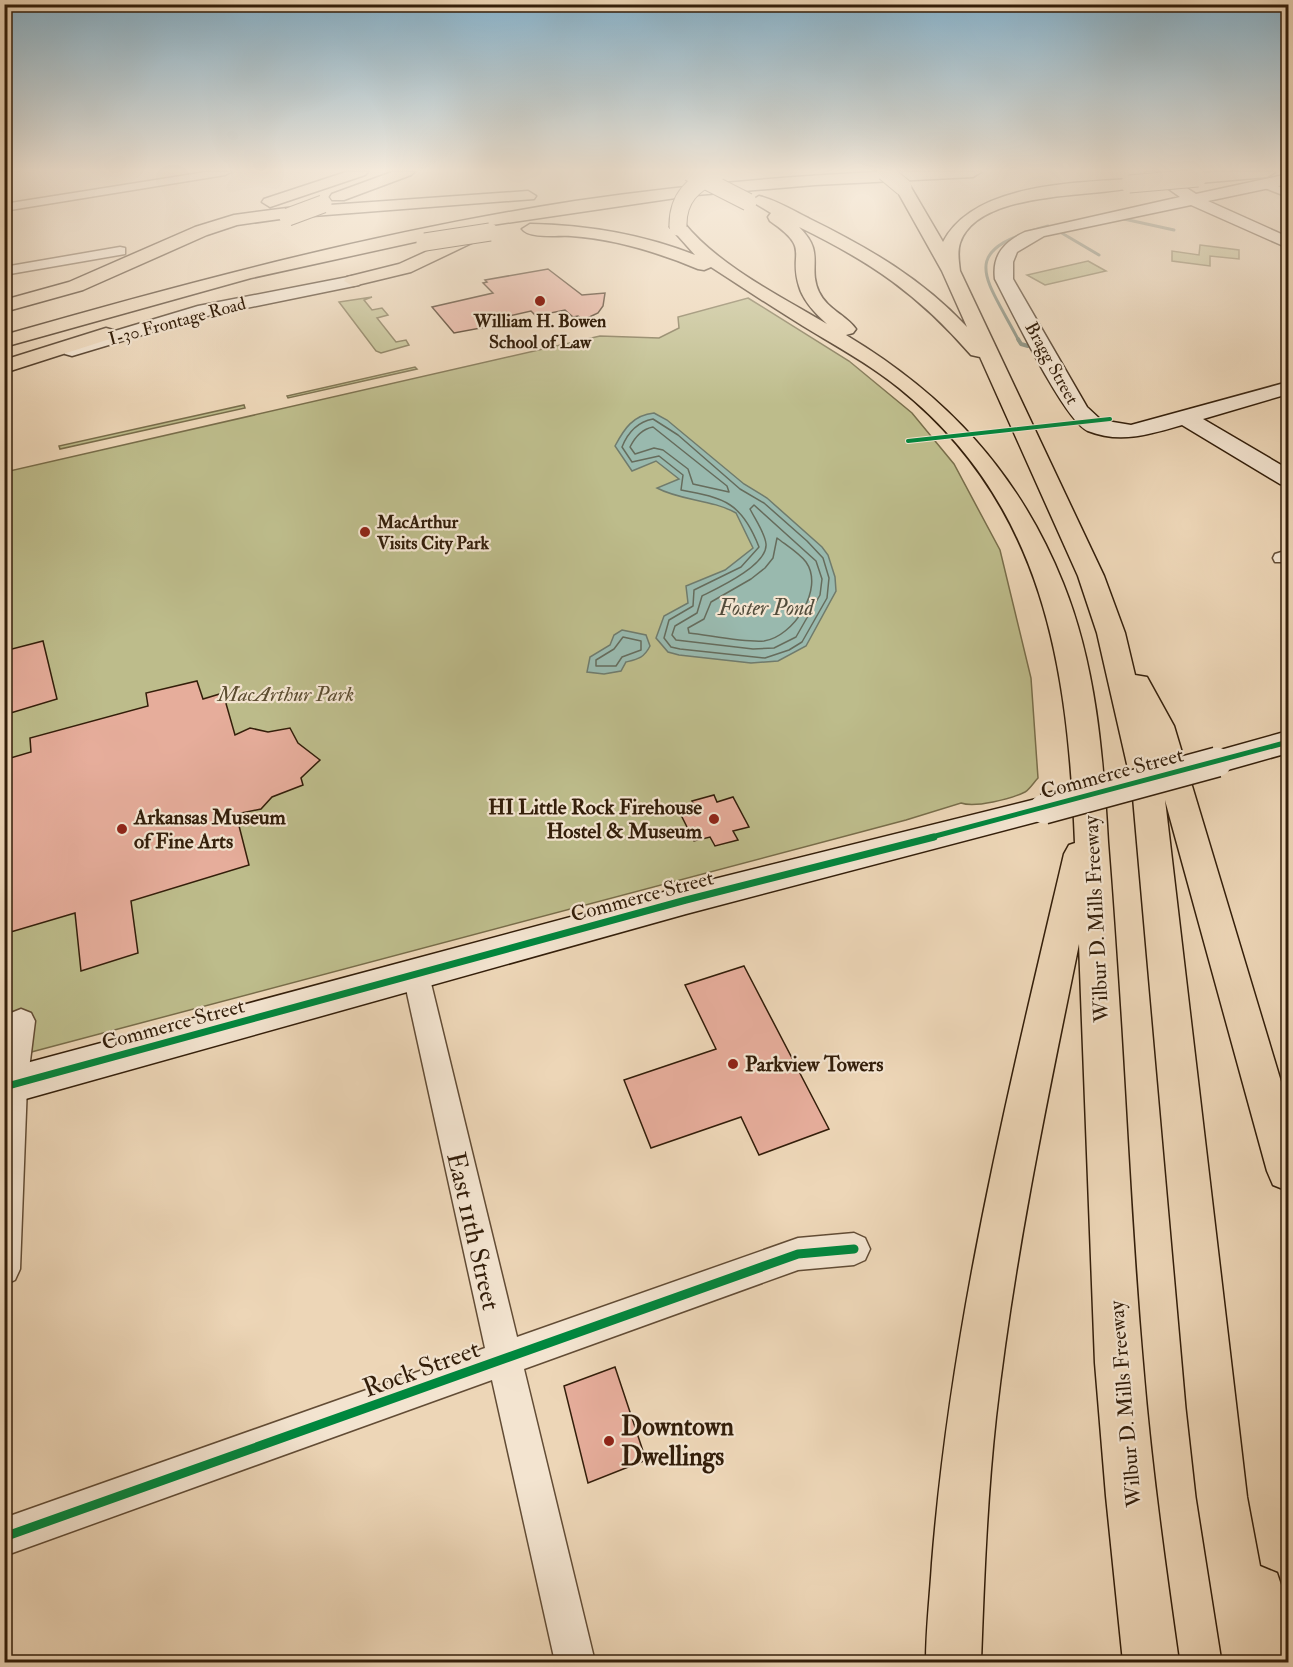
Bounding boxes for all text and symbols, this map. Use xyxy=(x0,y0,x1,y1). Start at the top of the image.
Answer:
street label: I-30 Frontage Road xyxy=(106,292,248,351)
marker: William H. Bowen School of Law xyxy=(533,294,547,308)
place label: William H. Bowen School of Law xyxy=(473,310,607,354)
street label: Bragg Street xyxy=(1020,318,1084,409)
place label: MacArthur Visits City Park xyxy=(376,511,490,555)
marker: MacArthur Visits City Park xyxy=(358,525,372,539)
water label: Foster Pond xyxy=(717,594,816,622)
park label: MacArthur Park xyxy=(216,681,354,708)
street label: Commerce Street xyxy=(1038,741,1187,806)
place label: HI Little Rock Firehouse Hostel & Museum xyxy=(488,794,703,845)
place label: Arkansas Museum of Fine Arts xyxy=(133,804,287,855)
marker: HI Little Rock Firehouse Hostel & Museum xyxy=(707,812,721,826)
street label: Wilbur D. Mills Freeway xyxy=(1078,814,1115,1024)
marker: Arkansas Museum of Fine Arts xyxy=(115,822,129,836)
street label: Commerce Street xyxy=(568,864,717,929)
street label: Commerce Street xyxy=(99,992,248,1057)
place label: Parkview Towers xyxy=(745,1051,883,1078)
marker: Parkview Towers xyxy=(726,1057,740,1071)
street label: East 11th Street xyxy=(439,1149,507,1313)
street label: Wilbur D. Mills Freeway xyxy=(1103,1299,1148,1509)
street label: Rock Street xyxy=(359,1333,484,1405)
place label: Downtown Dwellings xyxy=(621,1411,735,1474)
marker: Downtown Dwellings xyxy=(602,1434,616,1448)

